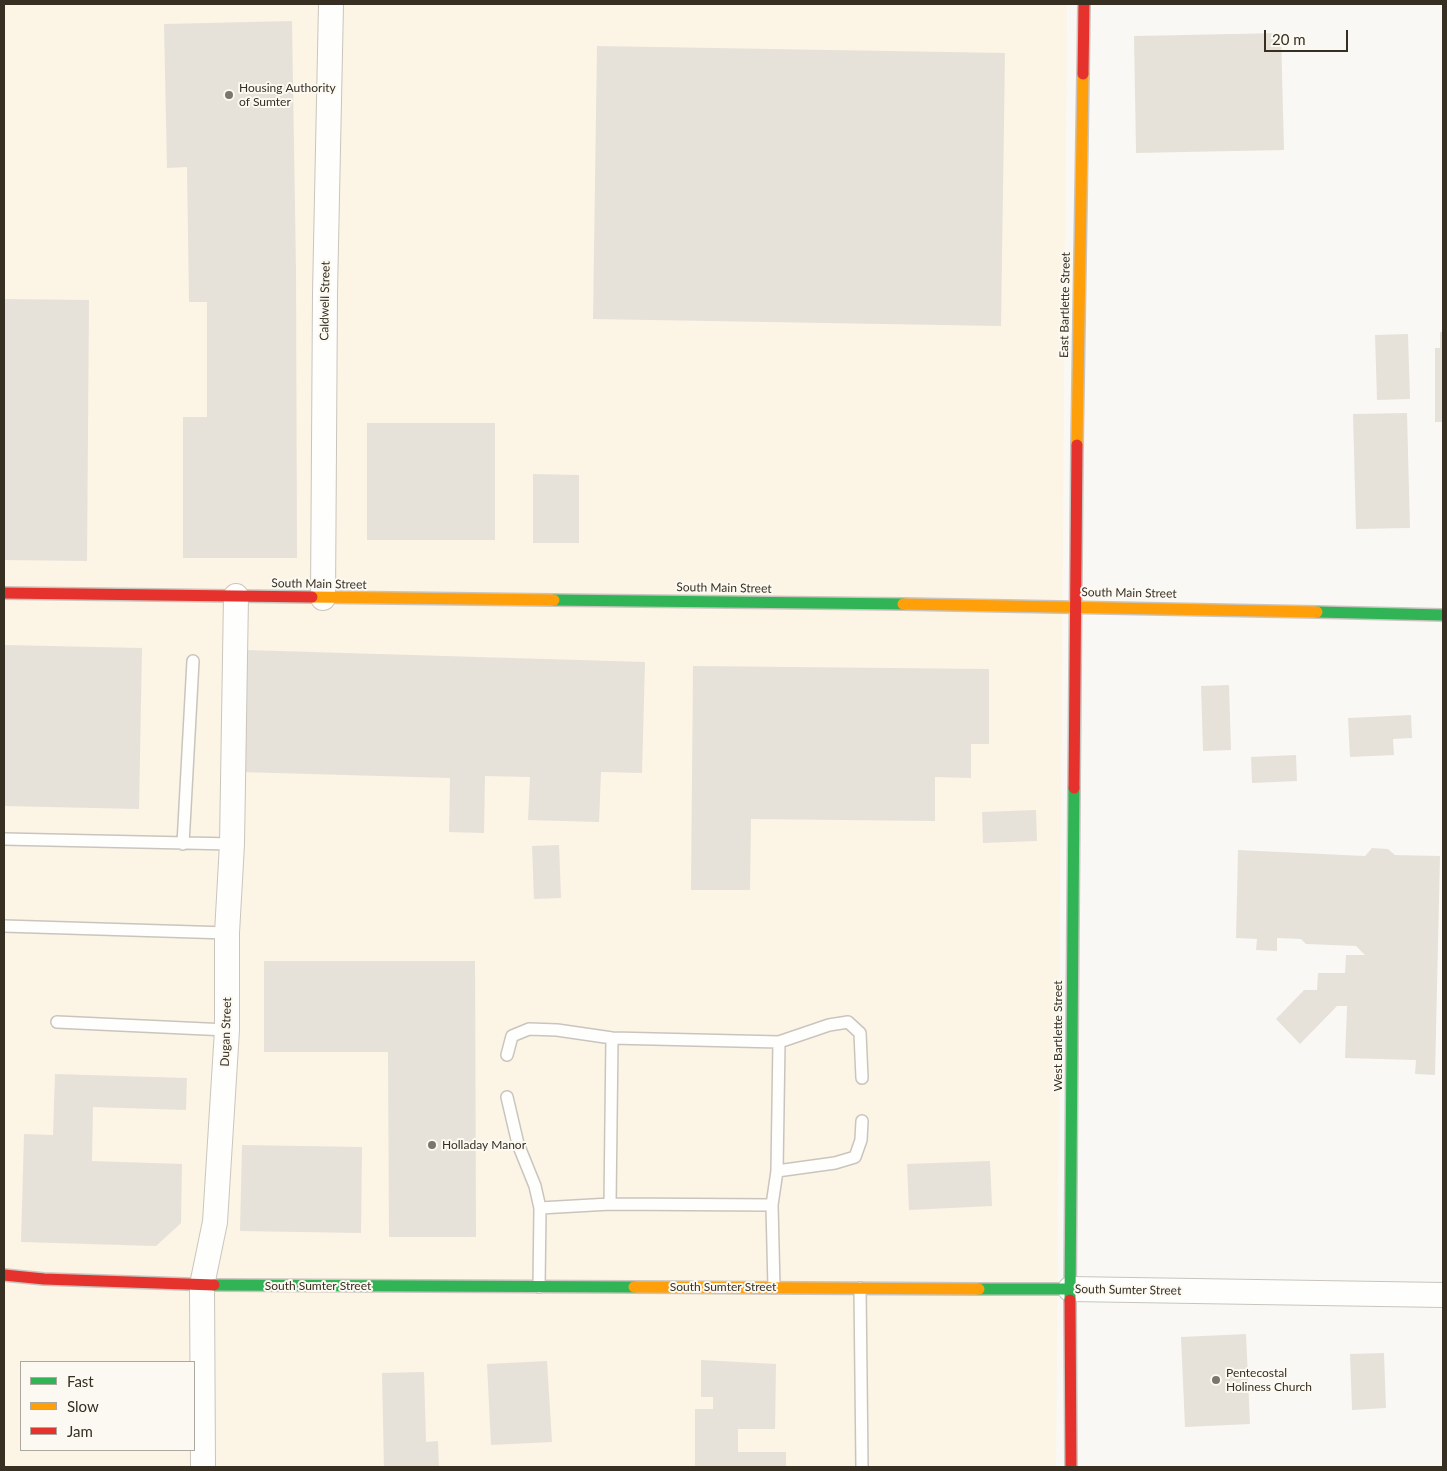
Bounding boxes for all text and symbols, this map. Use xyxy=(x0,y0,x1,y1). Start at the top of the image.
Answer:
scale bar xyxy=(1267,20,1351,52)
text: 20 m xyxy=(1272,30,1306,48)
place label: Housing Authority of Sumter xyxy=(239,81,336,109)
marker: Housing Authority of Sumter xyxy=(223,89,235,101)
street label: East Bartlette Street xyxy=(1057,252,1073,358)
street label: Caldwell Street xyxy=(317,261,333,341)
street label: South Main Street xyxy=(271,576,367,592)
street label: South Main Street xyxy=(676,580,772,596)
street label: South Main Street xyxy=(1081,585,1177,601)
street label: West Bartlette Street xyxy=(1051,980,1065,1092)
street label: Dugan Street xyxy=(218,997,234,1067)
place label: Holladay Manor xyxy=(442,1138,526,1152)
marker: Holladay Manor xyxy=(426,1139,438,1151)
street label: South Sumter Street xyxy=(265,1279,371,1293)
street label: South Sumter Street xyxy=(670,1280,776,1294)
street label: South Sumter Street xyxy=(1075,1282,1181,1298)
legend xyxy=(20,1361,195,1451)
place label: Pentecostal Holiness Church xyxy=(1226,1366,1312,1394)
text: Fast xyxy=(67,1372,94,1390)
marker: Pentecostal Holiness Church xyxy=(1210,1374,1222,1386)
text: Slow xyxy=(67,1397,99,1415)
text: Jam xyxy=(67,1422,93,1440)

